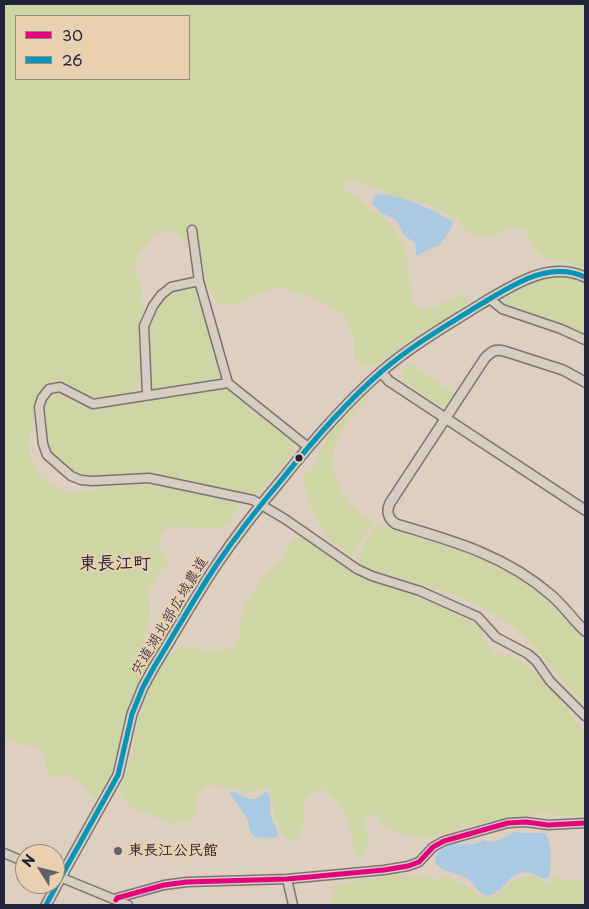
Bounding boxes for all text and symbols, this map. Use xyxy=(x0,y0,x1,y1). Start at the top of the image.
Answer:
legend xyxy=(15,15,190,80)
text: 30 xyxy=(62,23,83,46)
text: 26 xyxy=(62,48,83,71)
unlabelled marker xyxy=(294,453,304,463)
district label: 東長江町 xyxy=(79,553,151,575)
street label: 宍道湖北部広域農道 xyxy=(128,554,212,678)
place label: 東長江公民館 xyxy=(128,842,218,860)
north arrow xyxy=(15,844,65,894)
marker: 東長江公民館 xyxy=(112,845,124,857)
text: N xyxy=(17,850,40,871)

